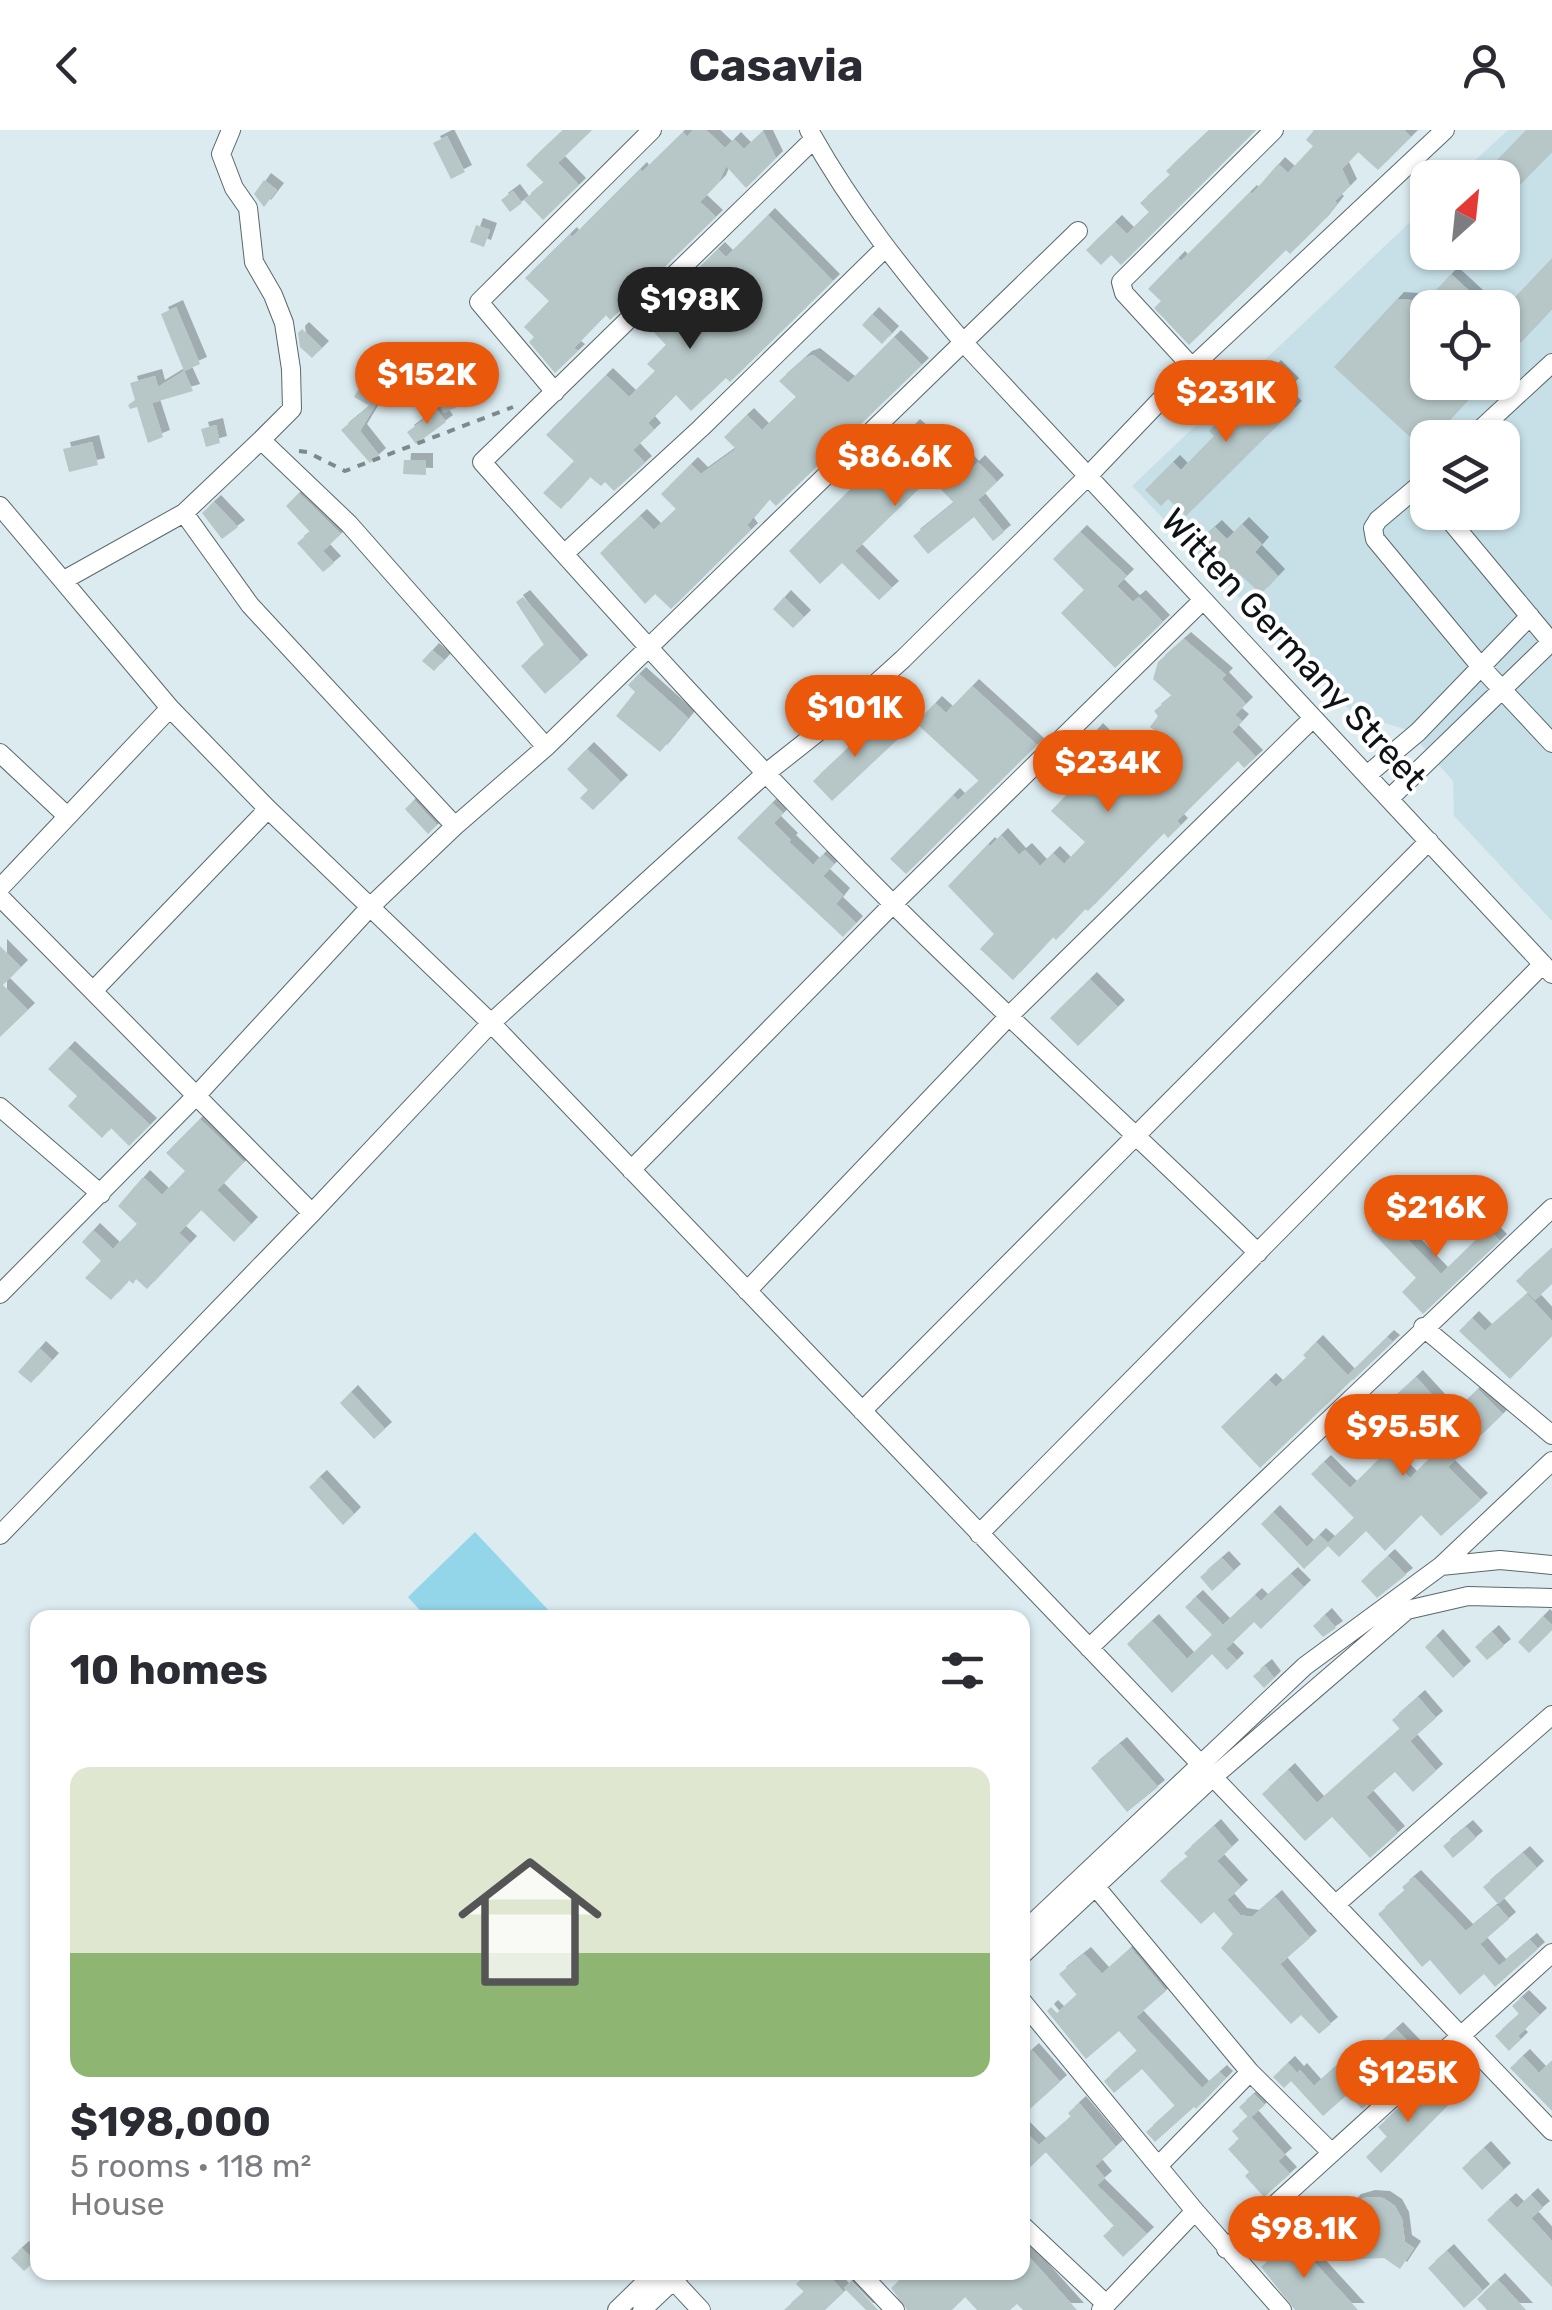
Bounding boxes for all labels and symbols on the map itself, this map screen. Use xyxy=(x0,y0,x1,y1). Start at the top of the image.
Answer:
north arrow xyxy=(1410,160,1520,270)
pin: $198K xyxy=(620,267,760,352)
pin: $152K xyxy=(357,342,497,427)
pin: $231K xyxy=(1156,360,1296,445)
pin: $86.6K xyxy=(814,424,976,509)
street label: Witten Germany Street xyxy=(1153,500,1435,798)
pin: $101K xyxy=(785,675,925,760)
pin: $234K xyxy=(1038,730,1178,815)
pin: $216K xyxy=(1366,1175,1506,1260)
pin: $95.5K xyxy=(1322,1394,1484,1479)
pin: $125K xyxy=(1338,2040,1478,2125)
pin: $98.1K xyxy=(1223,2196,1385,2281)

